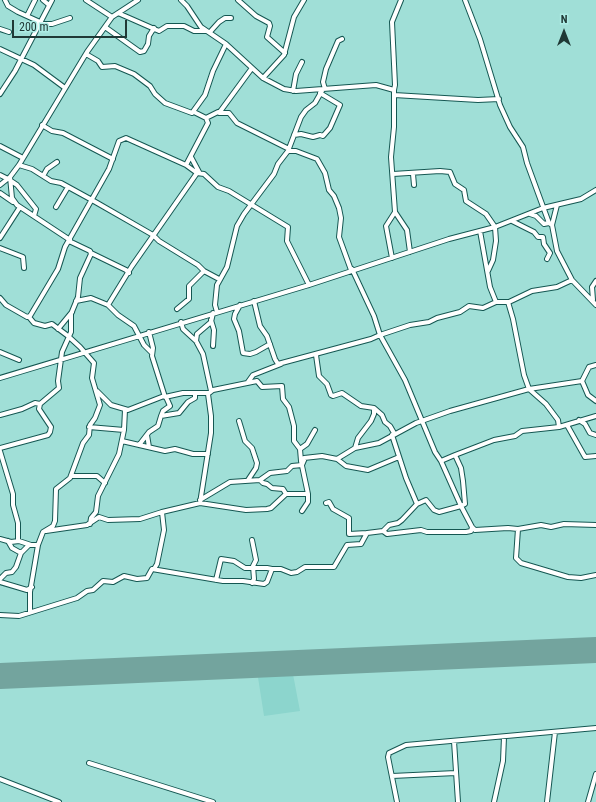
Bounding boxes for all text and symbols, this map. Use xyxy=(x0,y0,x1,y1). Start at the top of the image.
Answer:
scale bar xyxy=(14,12,129,38)
north arrow xyxy=(544,12,584,52)
text: N xyxy=(561,13,567,26)
text: 200 m xyxy=(19,20,49,34)

